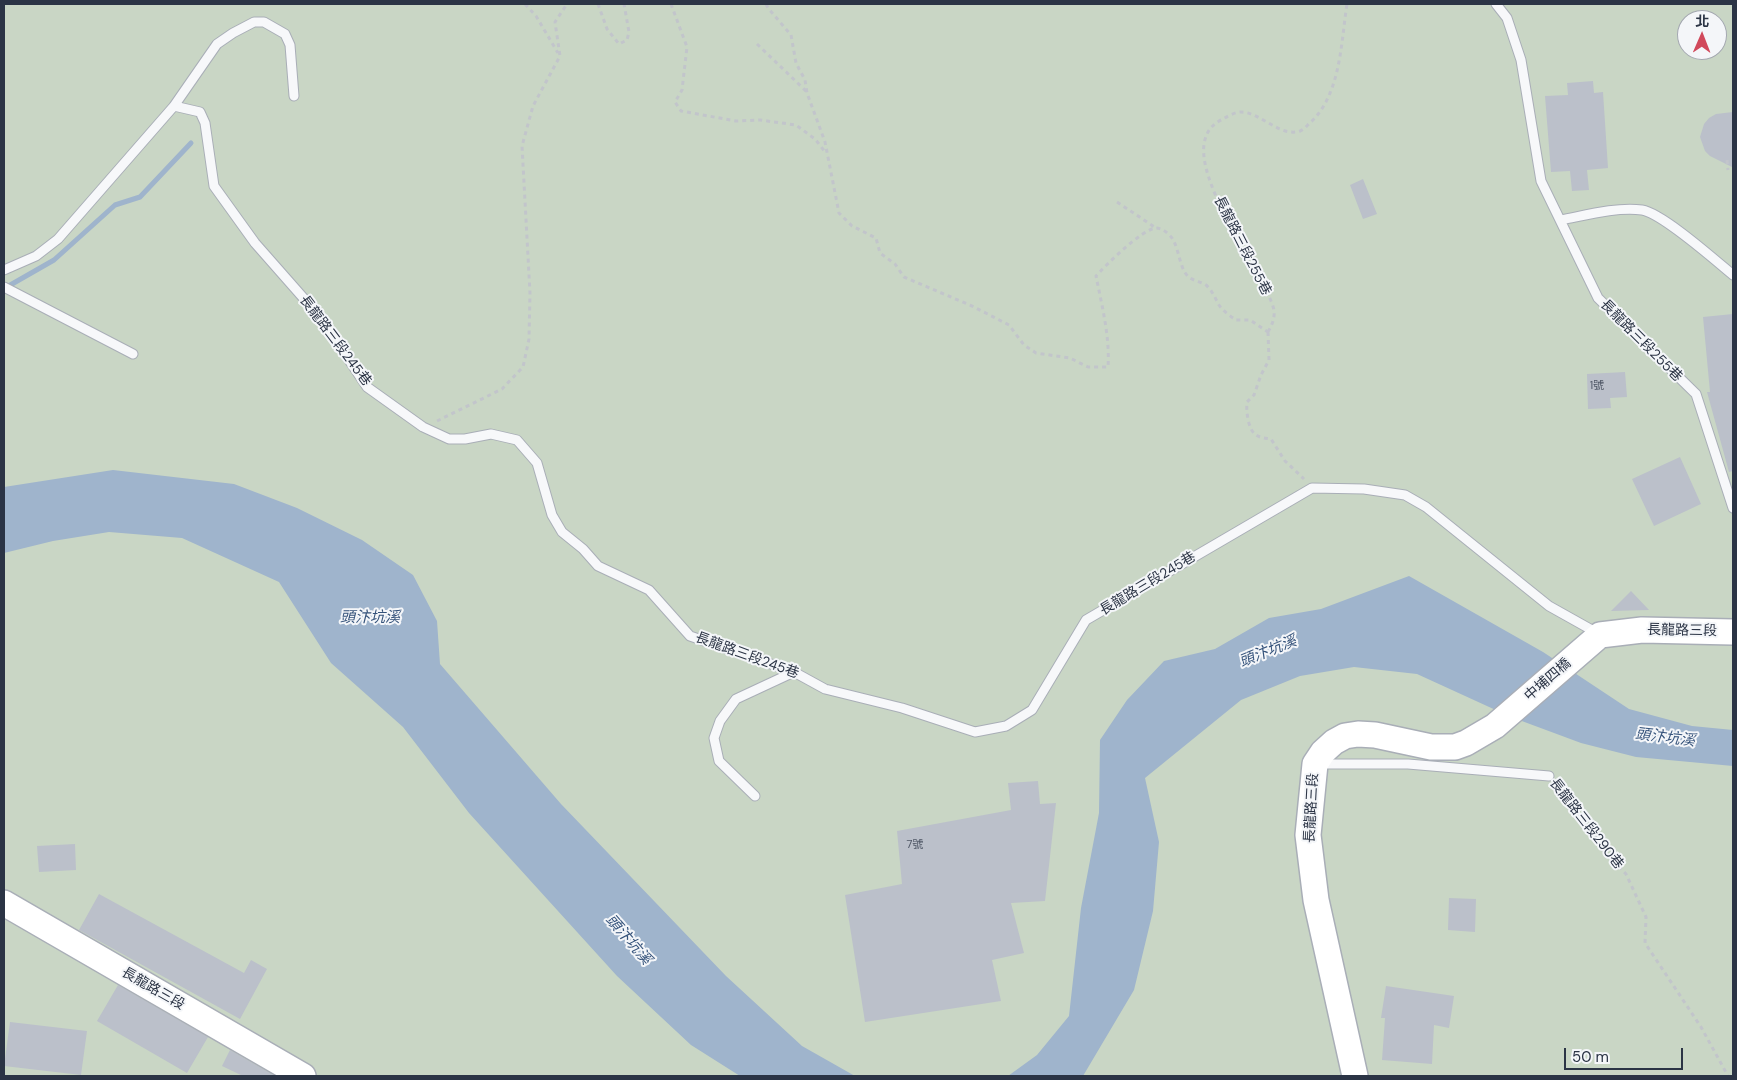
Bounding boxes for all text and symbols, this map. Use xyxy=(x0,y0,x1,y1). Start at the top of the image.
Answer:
north arrow xyxy=(1677,10,1727,60)
text: 北 xyxy=(1695,12,1709,30)
street label: 長龍路三段255巷 xyxy=(1210,194,1274,298)
street label: 長龍路三段245巷 xyxy=(296,292,374,390)
street label: 長龍路三段255巷 xyxy=(1596,296,1686,386)
house number: 1號 xyxy=(1590,379,1604,393)
street label: 長龍路三段245巷 xyxy=(1097,549,1199,619)
water label: 頭汴坑溪 xyxy=(340,609,400,627)
street label: 長龍路三段 xyxy=(1647,622,1717,640)
street label: 長龍路三段245巷 xyxy=(693,629,801,683)
water label: 頭汴坑溪 xyxy=(1237,632,1299,672)
street label: 中埔四橋 xyxy=(1521,655,1575,705)
water label: 頭汴坑溪 xyxy=(1634,725,1696,751)
street label: 長龍路三段 xyxy=(1302,773,1322,843)
street label: 長龍路三段290巷 xyxy=(1545,775,1627,873)
house number: 7號 xyxy=(907,838,923,852)
water label: 頭汴坑溪 xyxy=(602,911,654,969)
street label: 長龍路三段 xyxy=(118,964,188,1014)
scale bar xyxy=(1567,1038,1686,1070)
text: 50 m xyxy=(1572,1047,1609,1067)

